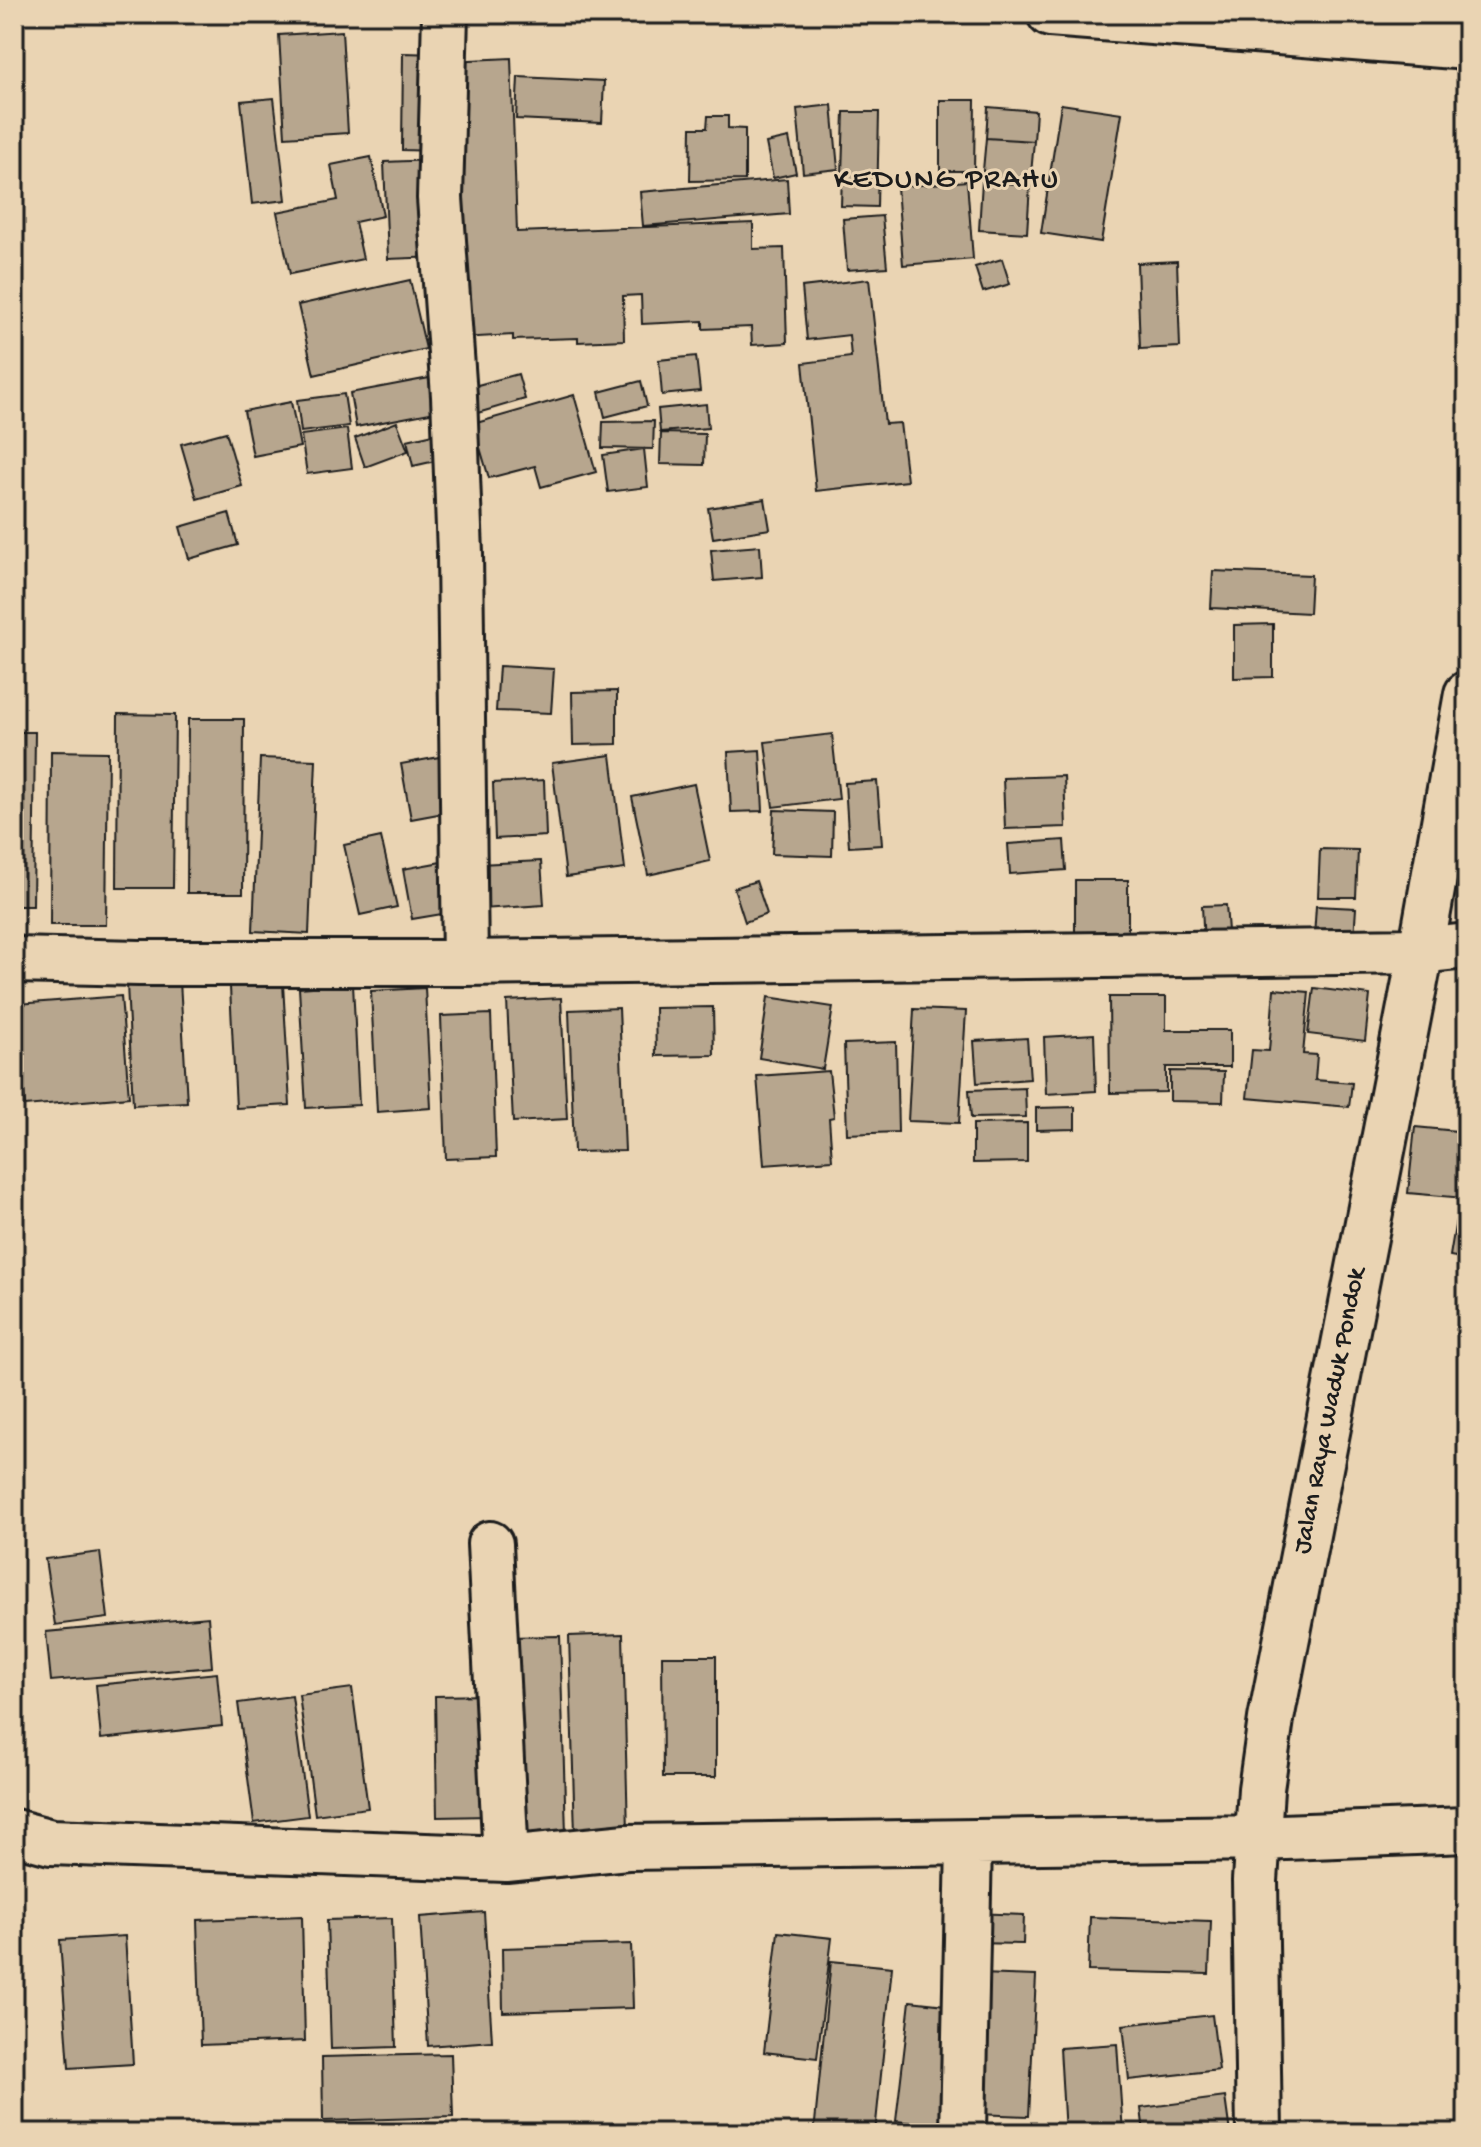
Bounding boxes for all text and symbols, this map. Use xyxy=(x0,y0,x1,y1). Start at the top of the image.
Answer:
district label: KEDUNG PRAHU xyxy=(834,164,1060,199)
street label: Jalan Raya Waduk Pondok xyxy=(1288,1263,1374,1557)

